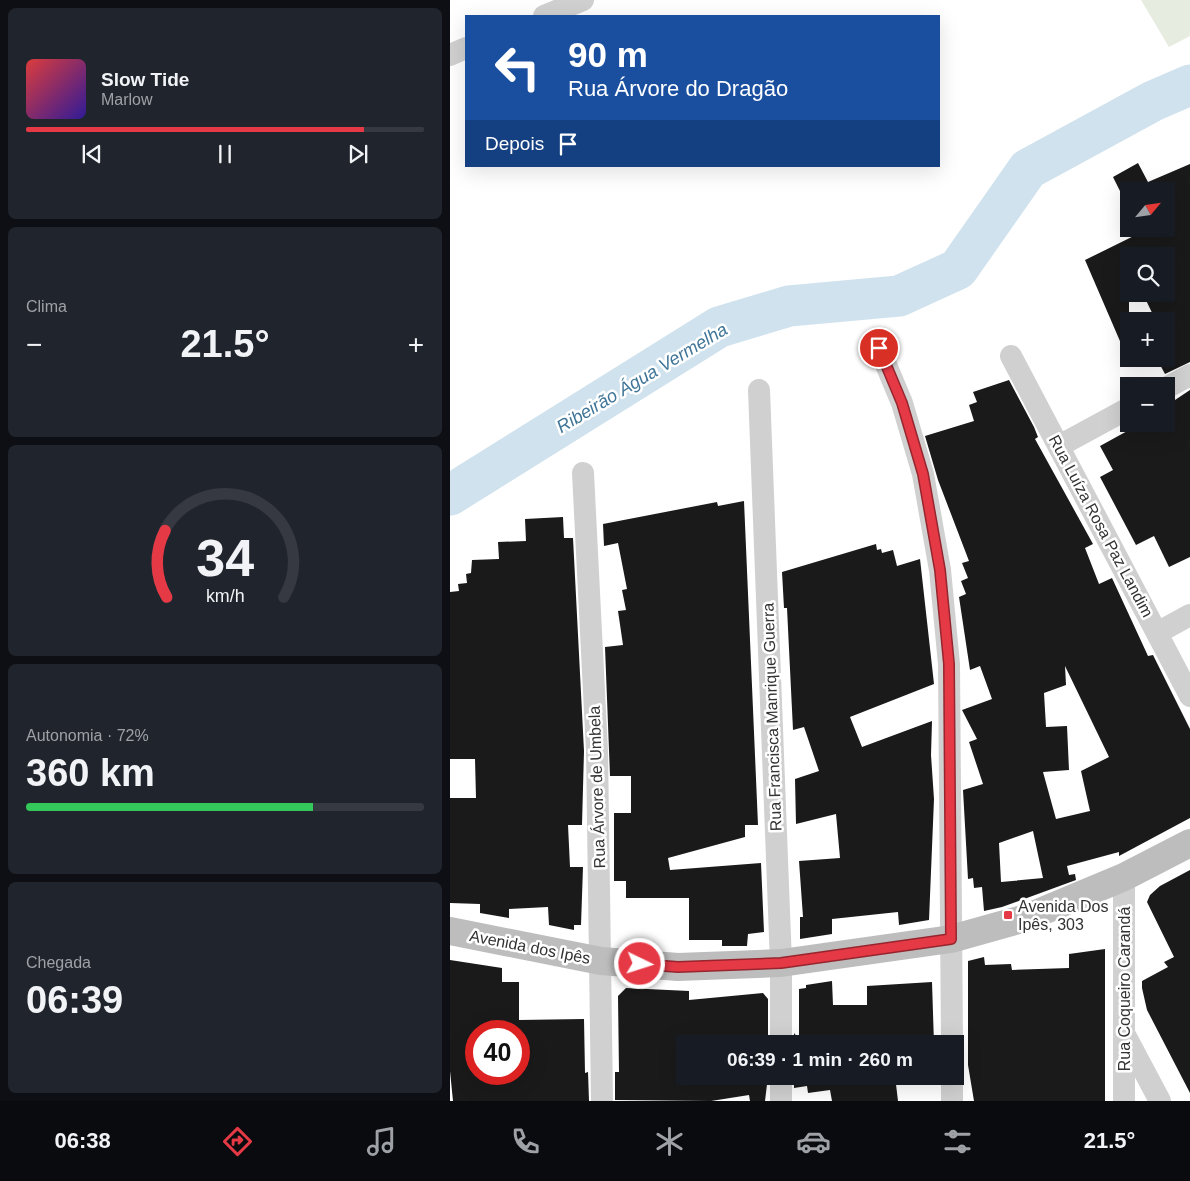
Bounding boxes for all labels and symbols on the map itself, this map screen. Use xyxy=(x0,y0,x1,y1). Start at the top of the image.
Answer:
north arrow xyxy=(1120,182,1175,238)
water label: Ribeirão Água Vermelha xyxy=(553,319,731,437)
pin xyxy=(858,327,900,369)
street label: Rua Luíza Rosa Paz Landim xyxy=(1046,432,1156,620)
street label: Rua Francisca Manrique Guerra xyxy=(760,602,784,832)
street label: Rua Árvore de Umbela xyxy=(585,705,608,869)
place label: Avenida Dos Ipês, 303 xyxy=(1018,898,1108,933)
street label: Rua Coqueiro Carandá xyxy=(1116,907,1133,1071)
marker: Avenida Dos Ipês, 303 xyxy=(1002,909,1014,921)
street label: Avenida dos Ipês xyxy=(468,927,592,967)
position arrow xyxy=(613,937,665,989)
speed limit sign: 40 xyxy=(465,1020,530,1085)

